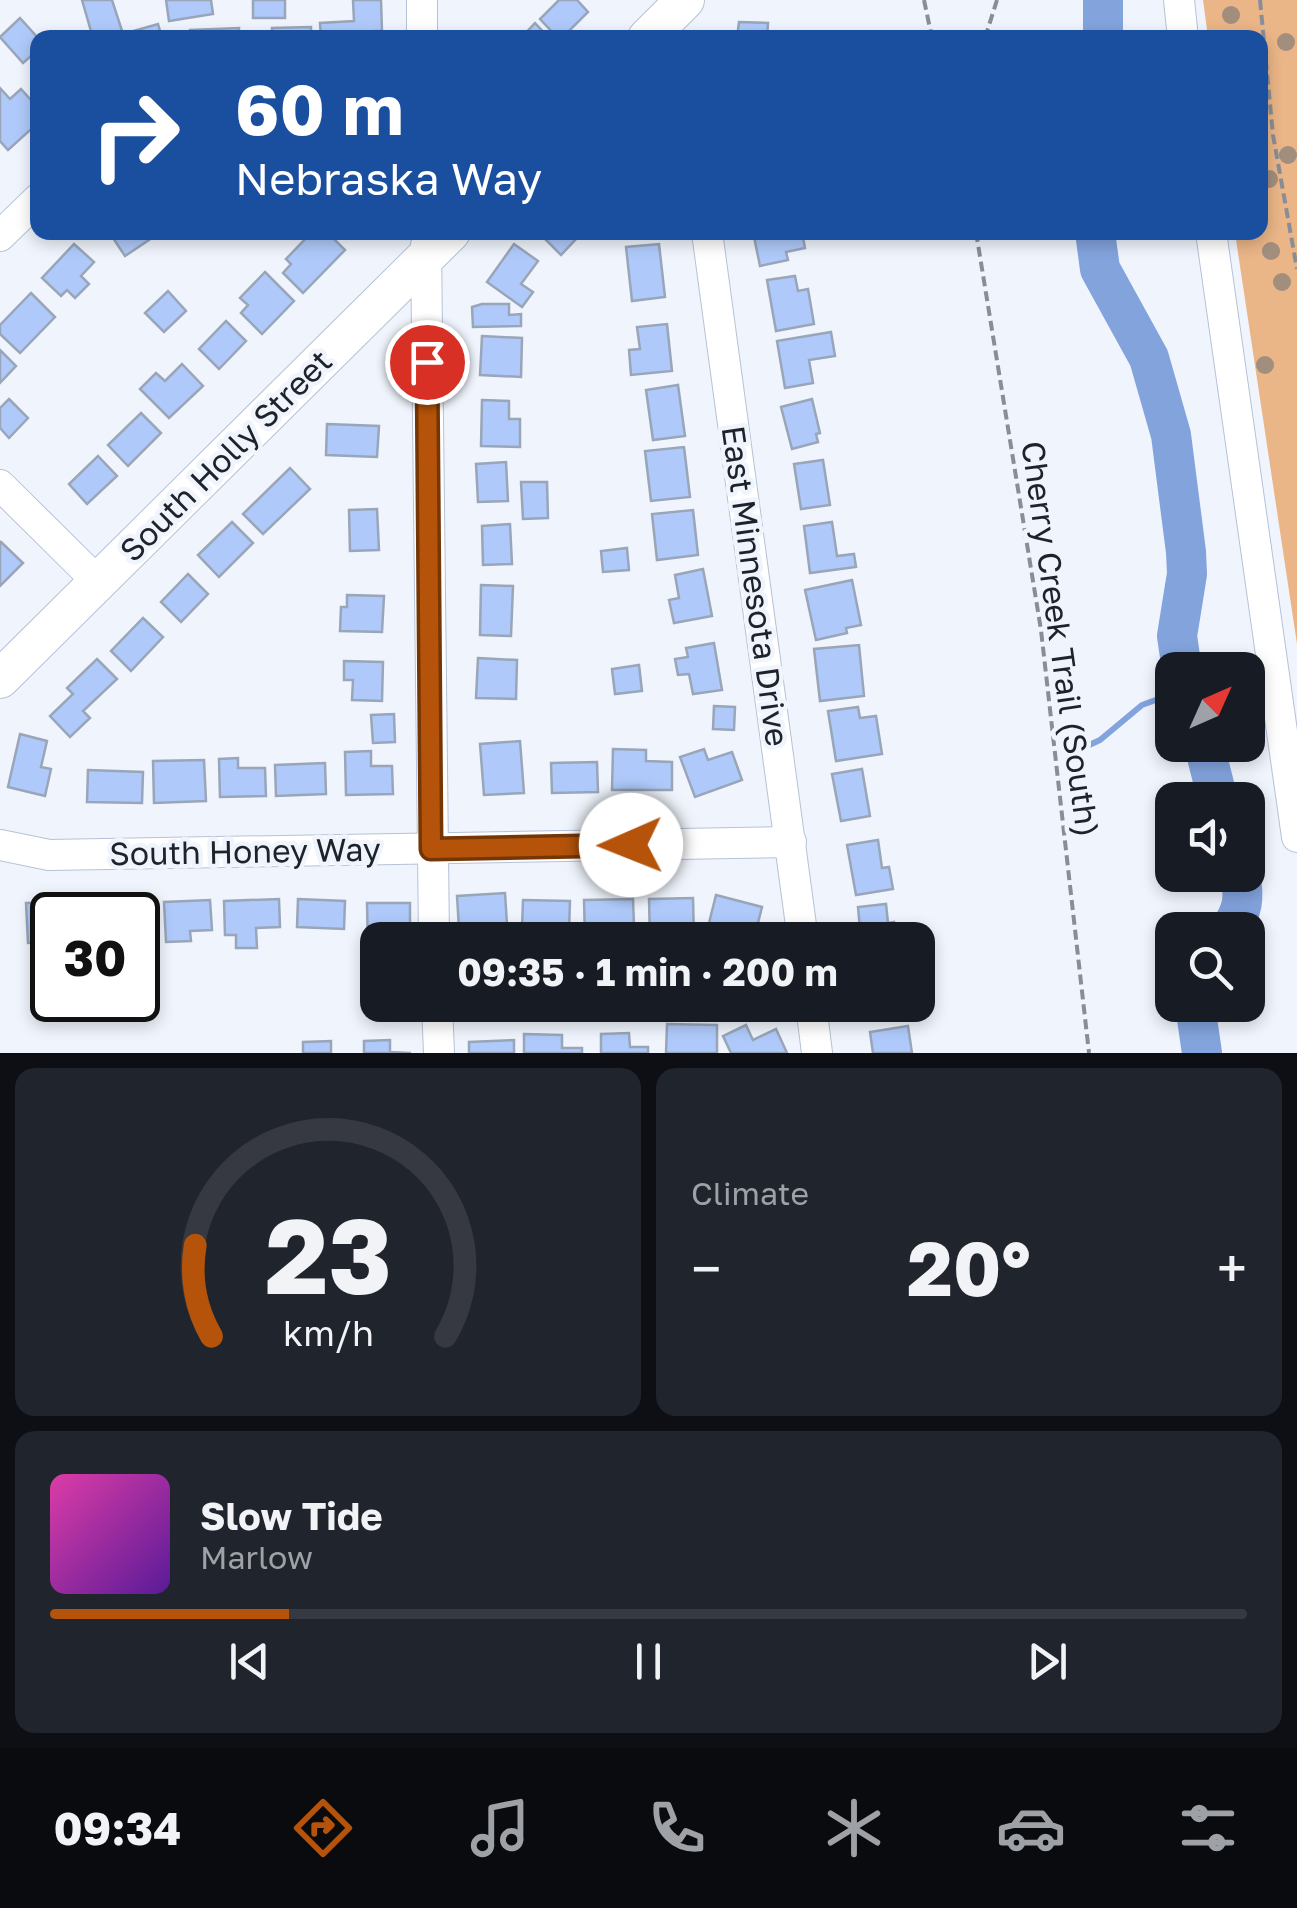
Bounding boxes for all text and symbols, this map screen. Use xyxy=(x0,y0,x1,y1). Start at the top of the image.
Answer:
text: 60 m xyxy=(235,66,404,150)
icon: right xyxy=(70,70,200,200)
text: Nebraska Way xyxy=(235,151,542,205)
pin xyxy=(385,320,470,405)
icon: arrive xyxy=(400,335,455,390)
street label: South Holly Street xyxy=(112,342,339,569)
street label: East Minnesota Drive xyxy=(715,423,797,749)
street label: Cherry Creek Trail (South) xyxy=(1014,439,1108,839)
north arrow xyxy=(1155,652,1265,762)
map controls xyxy=(1155,652,1265,1022)
button: sound xyxy=(1155,782,1265,892)
position arrow xyxy=(579,793,683,897)
street label: South Honey Way xyxy=(109,830,381,872)
speed limit sign: 30 xyxy=(30,892,160,1022)
button: search xyxy=(1155,912,1265,1022)
text: 09:35 · 1 min · 200 m xyxy=(457,949,838,994)
text: Climate xyxy=(691,1174,809,1212)
text: 23 xyxy=(265,1192,391,1317)
text: 20° xyxy=(907,1222,1031,1313)
text: − xyxy=(691,1235,721,1301)
text: + xyxy=(1217,1235,1247,1301)
text: km/h xyxy=(283,1311,373,1354)
text: Slow Tide xyxy=(200,1493,383,1538)
text: Marlow xyxy=(200,1538,313,1576)
icon: previous xyxy=(222,1634,277,1689)
icon: pause xyxy=(621,1634,676,1689)
icon: next xyxy=(1020,1634,1075,1689)
icon: directions xyxy=(288,1793,358,1863)
icon: music xyxy=(465,1793,535,1863)
icon: phone xyxy=(642,1793,712,1863)
icon: climate xyxy=(819,1793,889,1863)
icon: car xyxy=(996,1793,1066,1863)
icon: filters xyxy=(1173,1793,1243,1863)
text: 09:34 xyxy=(54,1801,181,1855)

